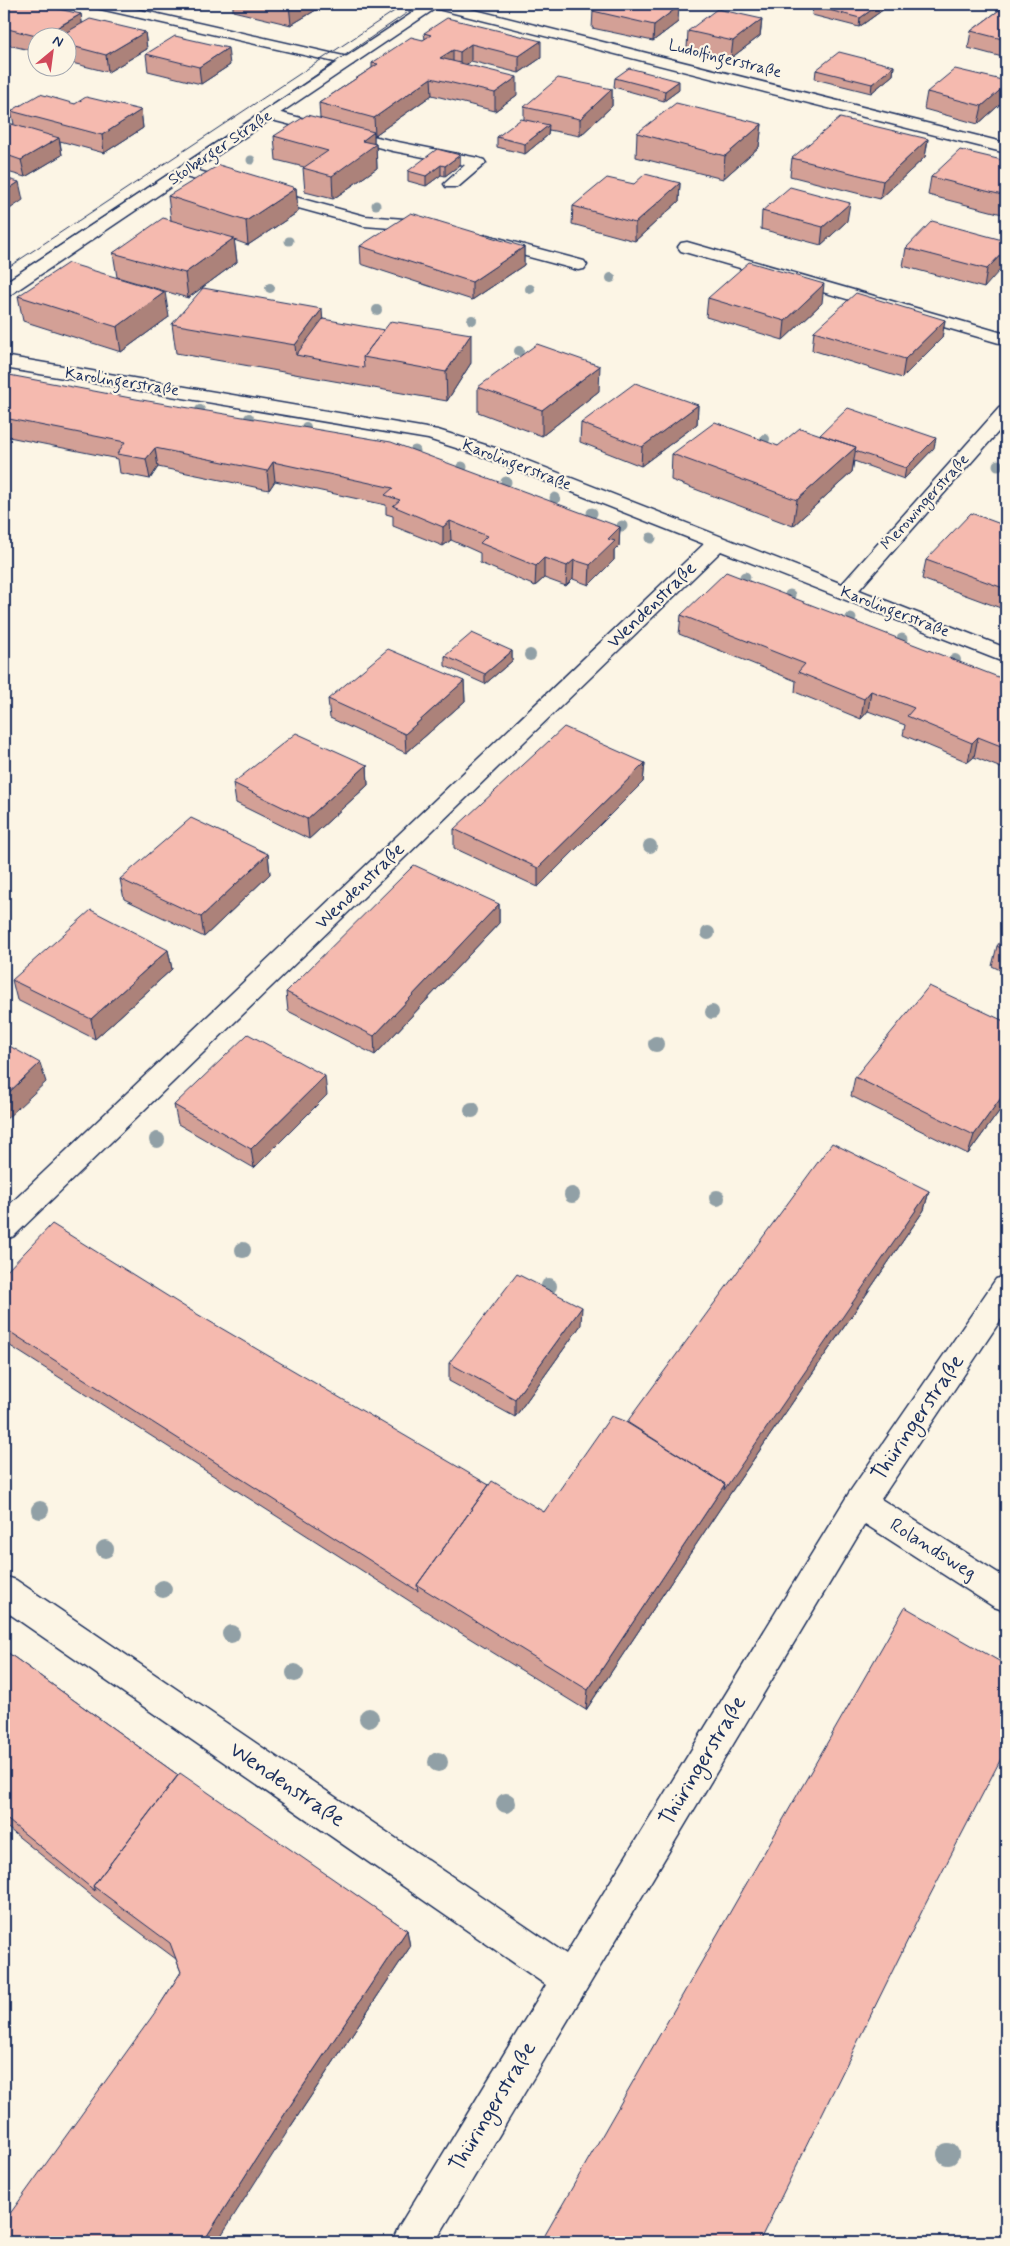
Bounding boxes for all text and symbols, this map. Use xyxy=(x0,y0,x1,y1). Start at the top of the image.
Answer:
north arrow xyxy=(28,28,78,78)
text: N xyxy=(49,31,66,52)
street label: Ludolfingerstraße xyxy=(666,35,784,84)
street label: Stolberger Straße xyxy=(164,105,277,191)
street label: Karolingerstraße xyxy=(63,363,181,402)
street label: Karolingerstraße xyxy=(459,435,575,496)
street label: Merowingerstraße xyxy=(876,449,975,555)
street label: Wendenstraße xyxy=(602,556,702,654)
street label: Karolingerstraße xyxy=(837,582,953,643)
street label: Wendenstraße xyxy=(310,837,410,935)
street label: Thüringerstraße xyxy=(865,1349,973,1489)
street label: Rolandsweg xyxy=(884,1513,981,1586)
street label: Thüringerstraße xyxy=(653,1690,756,1833)
street label: Wendenstraße xyxy=(224,1736,350,1834)
street label: Thüringerstraße xyxy=(443,2036,546,2179)

